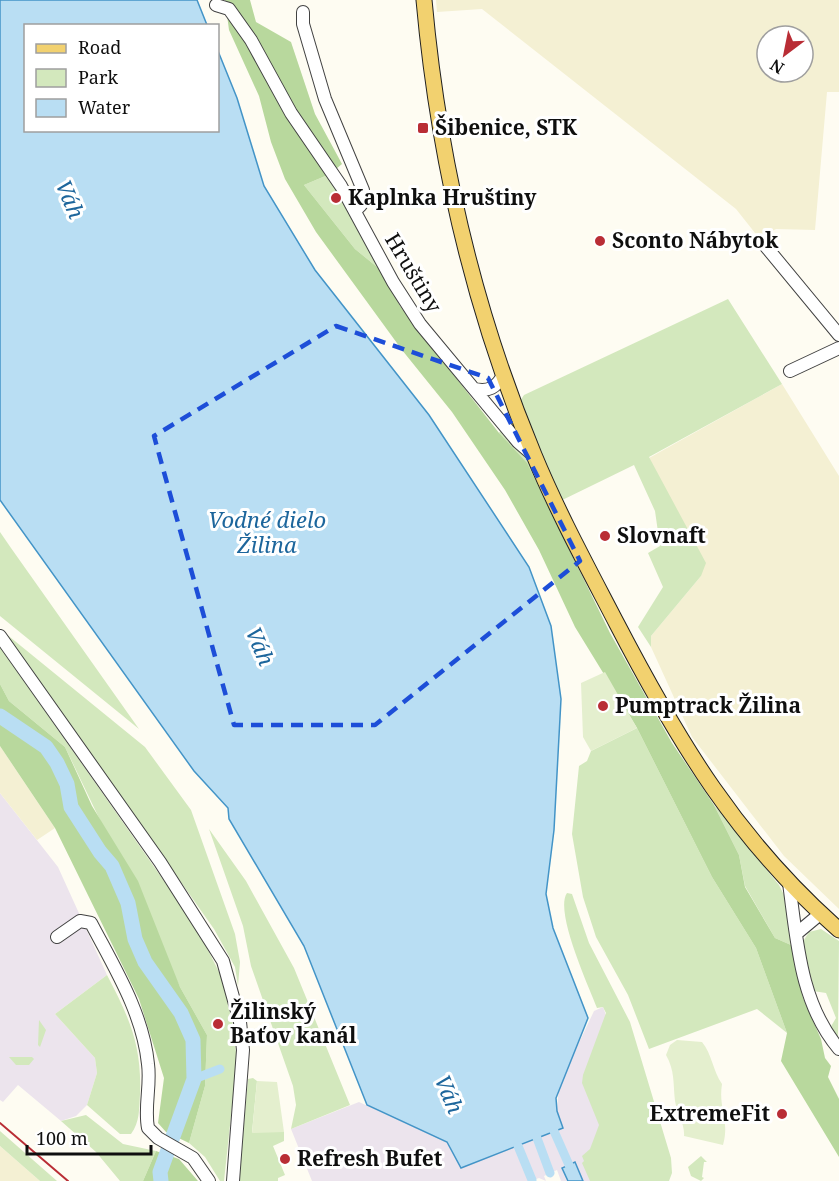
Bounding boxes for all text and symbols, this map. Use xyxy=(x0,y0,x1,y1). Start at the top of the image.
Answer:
legend xyxy=(24,24,219,132)
north arrow xyxy=(755,24,815,84)
text: Road xyxy=(78,35,121,59)
text: N xyxy=(766,54,788,79)
text: Park xyxy=(78,65,118,89)
text: Water xyxy=(78,95,131,119)
place label: Šibenice, STK xyxy=(435,113,578,141)
marker: Šibenice, STK xyxy=(416,121,430,135)
water label: Váh xyxy=(49,175,92,223)
place label: Kaplnka Hruštiny xyxy=(348,183,537,211)
marker: Kaplnka Hruštiny xyxy=(329,191,343,205)
place label: Sconto Nábytok xyxy=(612,226,779,254)
street label: Hruštiny xyxy=(379,227,449,318)
marker: Sconto Nábytok xyxy=(593,234,607,248)
water label: Vodné dielo Žilina xyxy=(208,504,326,559)
place label: Slovnaft xyxy=(617,521,706,549)
marker: Slovnaft xyxy=(598,529,612,543)
water label: Váh xyxy=(239,622,282,670)
place label: Pumptrack Žilina xyxy=(615,691,801,719)
marker: Pumptrack Žilina xyxy=(596,699,610,713)
place label: Žilinský Baťov kanál xyxy=(230,997,357,1049)
marker: Žilinský Baťov kanál xyxy=(211,1017,225,1031)
water label: Váh xyxy=(428,1070,471,1118)
place label: ExtremeFit xyxy=(650,1099,770,1127)
marker: ExtremeFit xyxy=(775,1107,789,1121)
scale bar xyxy=(27,1118,152,1156)
text: 100 m xyxy=(36,1126,88,1150)
place label: Refresh Bufet xyxy=(297,1144,443,1172)
marker: Refresh Bufet xyxy=(278,1152,292,1166)

